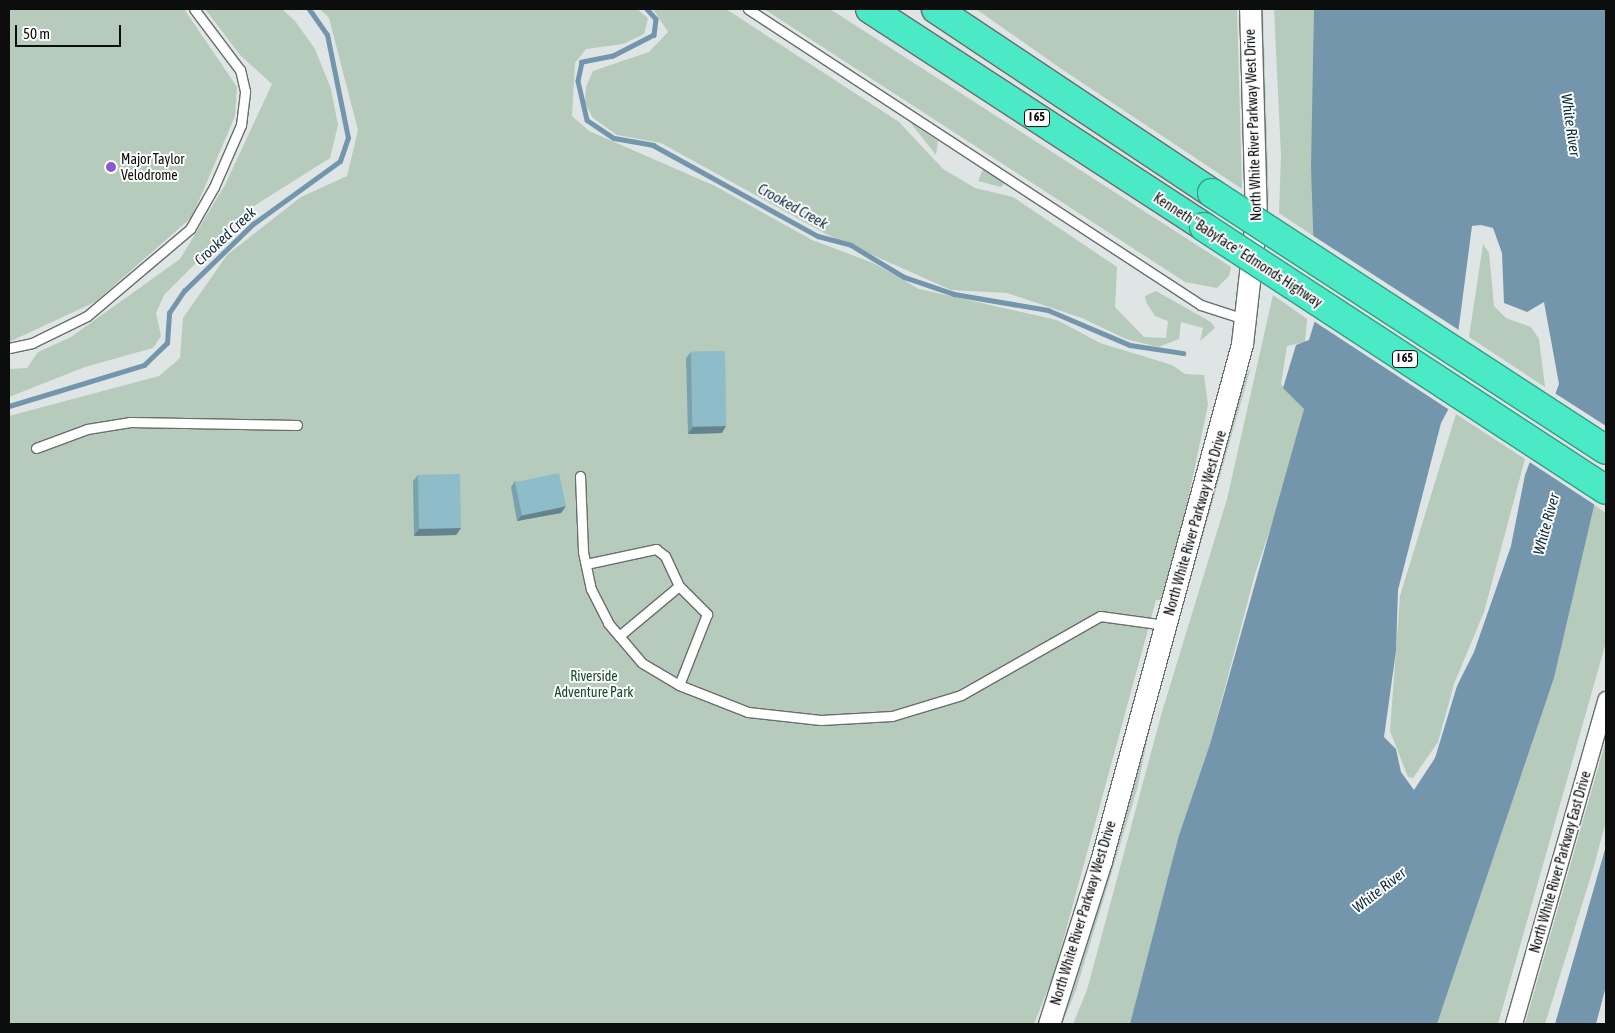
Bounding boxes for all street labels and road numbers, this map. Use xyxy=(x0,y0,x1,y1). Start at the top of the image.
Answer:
street label: North White River Parkway West Drive xyxy=(1241,29,1265,221)
road number: I 65 xyxy=(1023,109,1051,128)
street label: Kenneth "Babyface" Edmonds Highway xyxy=(1150,189,1326,311)
road number: I 65 xyxy=(1391,349,1419,368)
street label: North White River Parkway West Drive xyxy=(1160,428,1230,618)
street label: North White River Parkway East Drive xyxy=(1526,769,1594,955)
street label: North White River Parkway West Drive xyxy=(1047,819,1119,1007)

